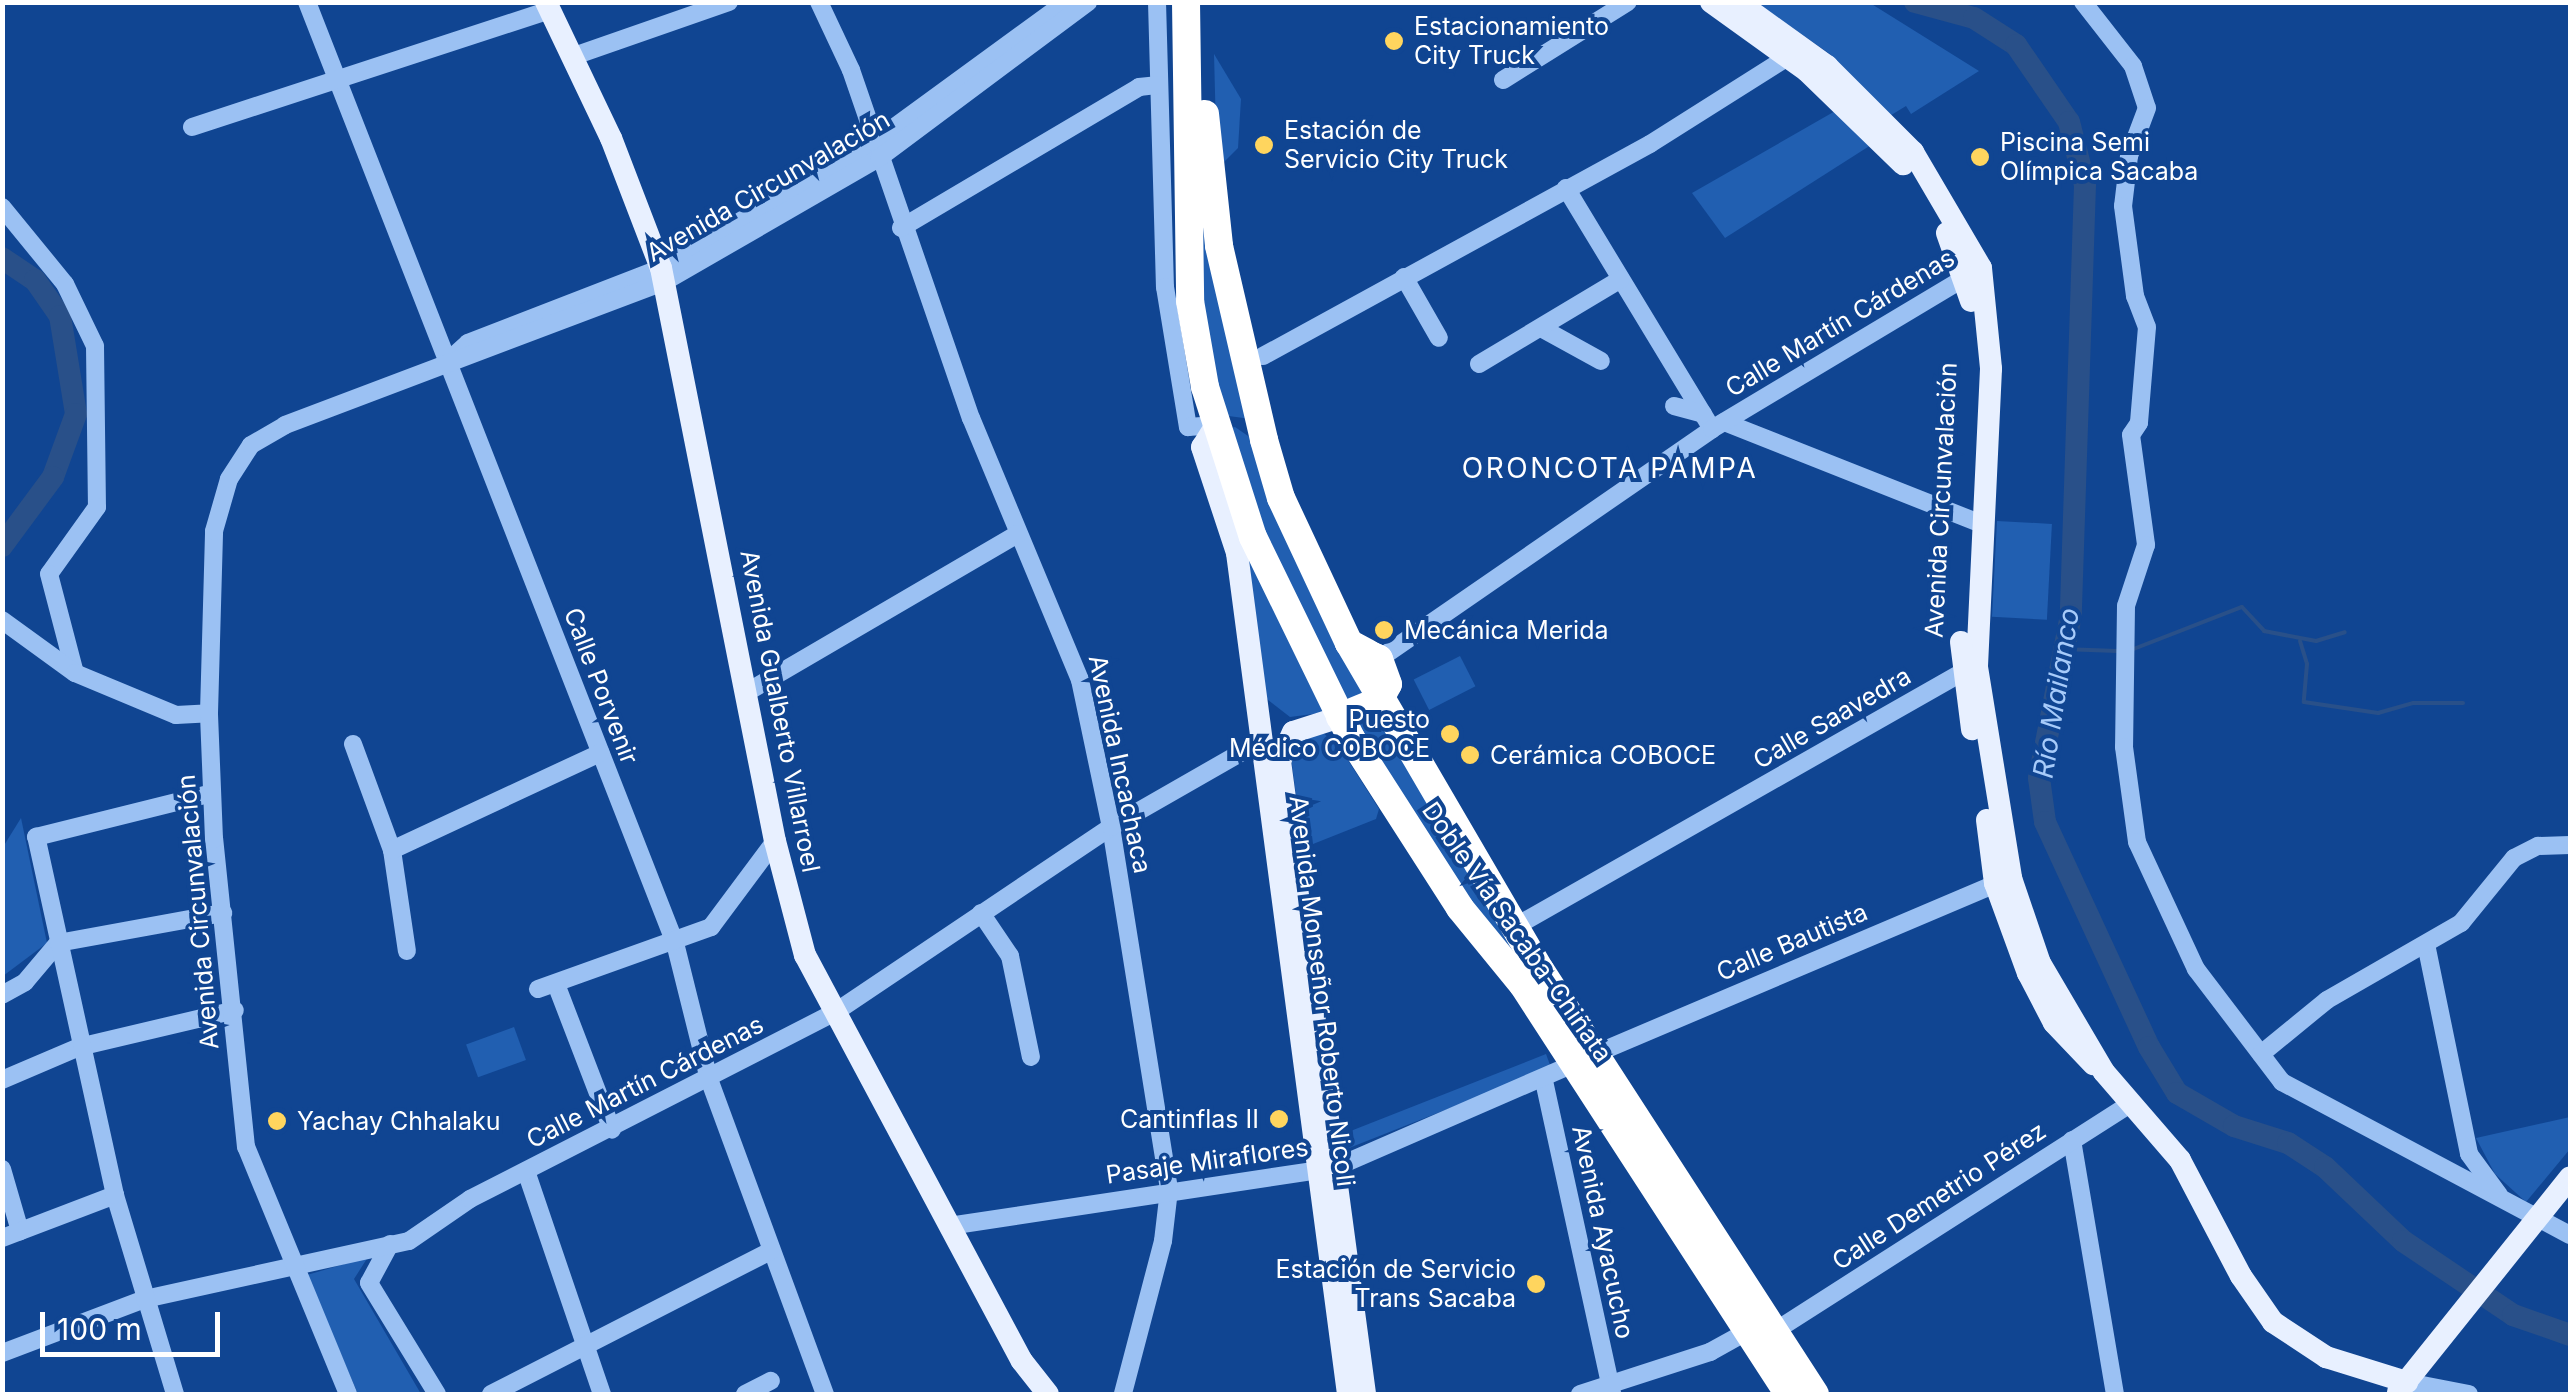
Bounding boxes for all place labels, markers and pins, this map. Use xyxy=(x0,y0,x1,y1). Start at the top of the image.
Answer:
place label: Estacionamiento City Truck xyxy=(1414,12,1609,71)
marker: Estacionamiento City Truck xyxy=(1383,30,1405,52)
place label: Estación de Servicio City Truck xyxy=(1284,116,1508,175)
place label: Piscina Semi Olímpica Sacaba xyxy=(2000,128,2198,187)
marker: Estación de Servicio City Truck xyxy=(1253,134,1275,156)
marker: Piscina Semi Olímpica Sacaba xyxy=(1969,146,1991,168)
place label: Mecánica Merida xyxy=(1404,615,1609,645)
marker: Mecánica Merida xyxy=(1373,619,1395,641)
place label: Puesto Médico COBOCE xyxy=(1229,705,1430,764)
marker: Puesto Médico COBOCE xyxy=(1439,723,1461,745)
place label: Cerámica COBOCE xyxy=(1490,740,1716,770)
marker: Cerámica COBOCE xyxy=(1459,744,1481,766)
place label: Cantinflas II xyxy=(1120,1104,1259,1134)
place label: Yachay Chhalaku xyxy=(297,1106,501,1136)
marker: Cantinflas II xyxy=(1268,1108,1290,1130)
marker: Yachay Chhalaku xyxy=(266,1110,288,1132)
place label: Estación de Servicio Trans Sacaba xyxy=(1276,1255,1516,1314)
marker: Estación de Servicio Trans Sacaba xyxy=(1525,1273,1547,1295)

